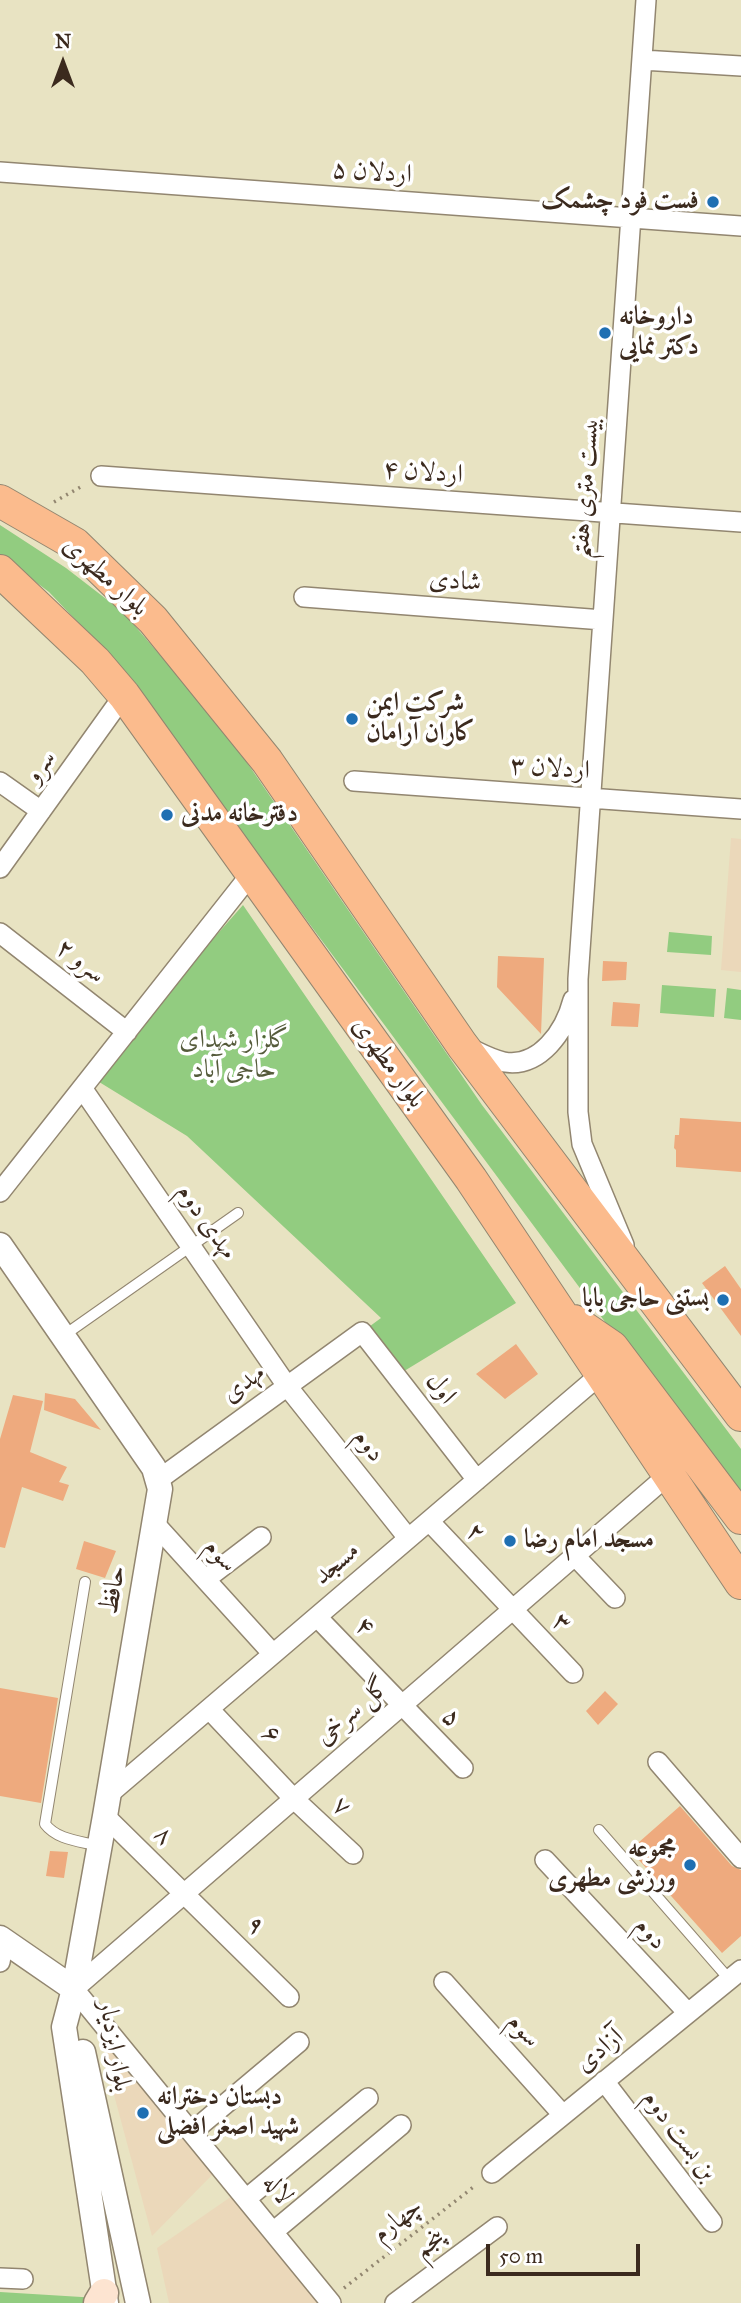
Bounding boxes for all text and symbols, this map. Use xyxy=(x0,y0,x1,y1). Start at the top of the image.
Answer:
north arrow xyxy=(28,28,98,98)
text: N xyxy=(55,30,71,53)
street label: اردلان ۵ xyxy=(331,155,413,191)
place label: فست فود چشمک xyxy=(541,186,699,218)
marker: فست فود چشمک xyxy=(705,194,721,210)
place label: داروخانه دکتر نمایی xyxy=(619,302,699,364)
marker: داروخانه دکتر نمایی xyxy=(597,325,613,341)
street label: بیست متری هفتم xyxy=(565,416,607,560)
street label: اردلان ۴ xyxy=(382,455,464,491)
street label: بلوار مطهری xyxy=(56,530,154,624)
street label: شادی xyxy=(428,565,482,599)
place label: شرکت ایمن کاران آرامان xyxy=(366,688,475,750)
marker: شرکت ایمن کاران آرامان xyxy=(344,711,360,727)
street label: سرو xyxy=(18,744,64,790)
street label: اردلان ۳ xyxy=(509,751,591,787)
place label: دفترخانه مدنی xyxy=(181,799,298,831)
marker: دفترخانه مدنی xyxy=(159,807,175,823)
street label: سرو ۲ xyxy=(49,933,111,991)
street label: بلوار مطهری xyxy=(345,1011,431,1115)
park label: گلزار شهدای حاجی آباد xyxy=(179,1025,289,1086)
street label: مهدی دوم xyxy=(169,1178,243,1266)
place label: بستنی حاجی بابا xyxy=(582,1284,709,1316)
marker: بستنی حاجی بابا xyxy=(715,1292,731,1308)
street label: مهدی xyxy=(216,1358,272,1410)
street label: اول xyxy=(418,1367,462,1411)
street label: دوم xyxy=(345,1423,391,1469)
street label: ۲ xyxy=(458,1517,492,1549)
place label: مسجد امام رضا xyxy=(524,1525,654,1557)
street label: سوم xyxy=(197,1532,243,1580)
marker: مسجد امام رضا xyxy=(502,1533,518,1549)
street label: مسجد xyxy=(308,1535,366,1593)
street label: حافظ xyxy=(94,1563,134,1617)
street label: ۳ xyxy=(545,1607,577,1639)
street label: ۴ xyxy=(347,1611,381,1643)
street label: گل سرخی xyxy=(309,1671,397,1753)
street label: ۵ xyxy=(434,1702,468,1734)
street label: ۶ xyxy=(254,1719,288,1751)
street label: ۷ xyxy=(325,1790,357,1824)
street label: ۸ xyxy=(147,1819,179,1853)
place label: مجموعه ورزشی مطهری xyxy=(548,1834,676,1896)
marker: مجموعه ورزشی مطهری xyxy=(682,1857,698,1873)
street label: ۹ xyxy=(239,1909,271,1943)
street label: دوم xyxy=(627,1911,673,1957)
street label: بلوار ایزدیار xyxy=(91,1998,137,2094)
street label: سوم xyxy=(500,2007,546,2055)
street label: آزادی xyxy=(570,2022,630,2080)
place label: دبستان دخترانه شهید اصغر افضلی xyxy=(157,2082,299,2144)
street label: بن بست دوم xyxy=(635,2084,723,2188)
marker: دبستان دخترانه شهید اصغر افضلی xyxy=(135,2105,151,2121)
street label: لاله xyxy=(255,2168,299,2212)
street label: چهارم xyxy=(367,2192,429,2250)
street label: پنجم xyxy=(408,2222,452,2266)
scale bar xyxy=(489,2230,643,2274)
text: 50 m xyxy=(499,2243,543,2269)

